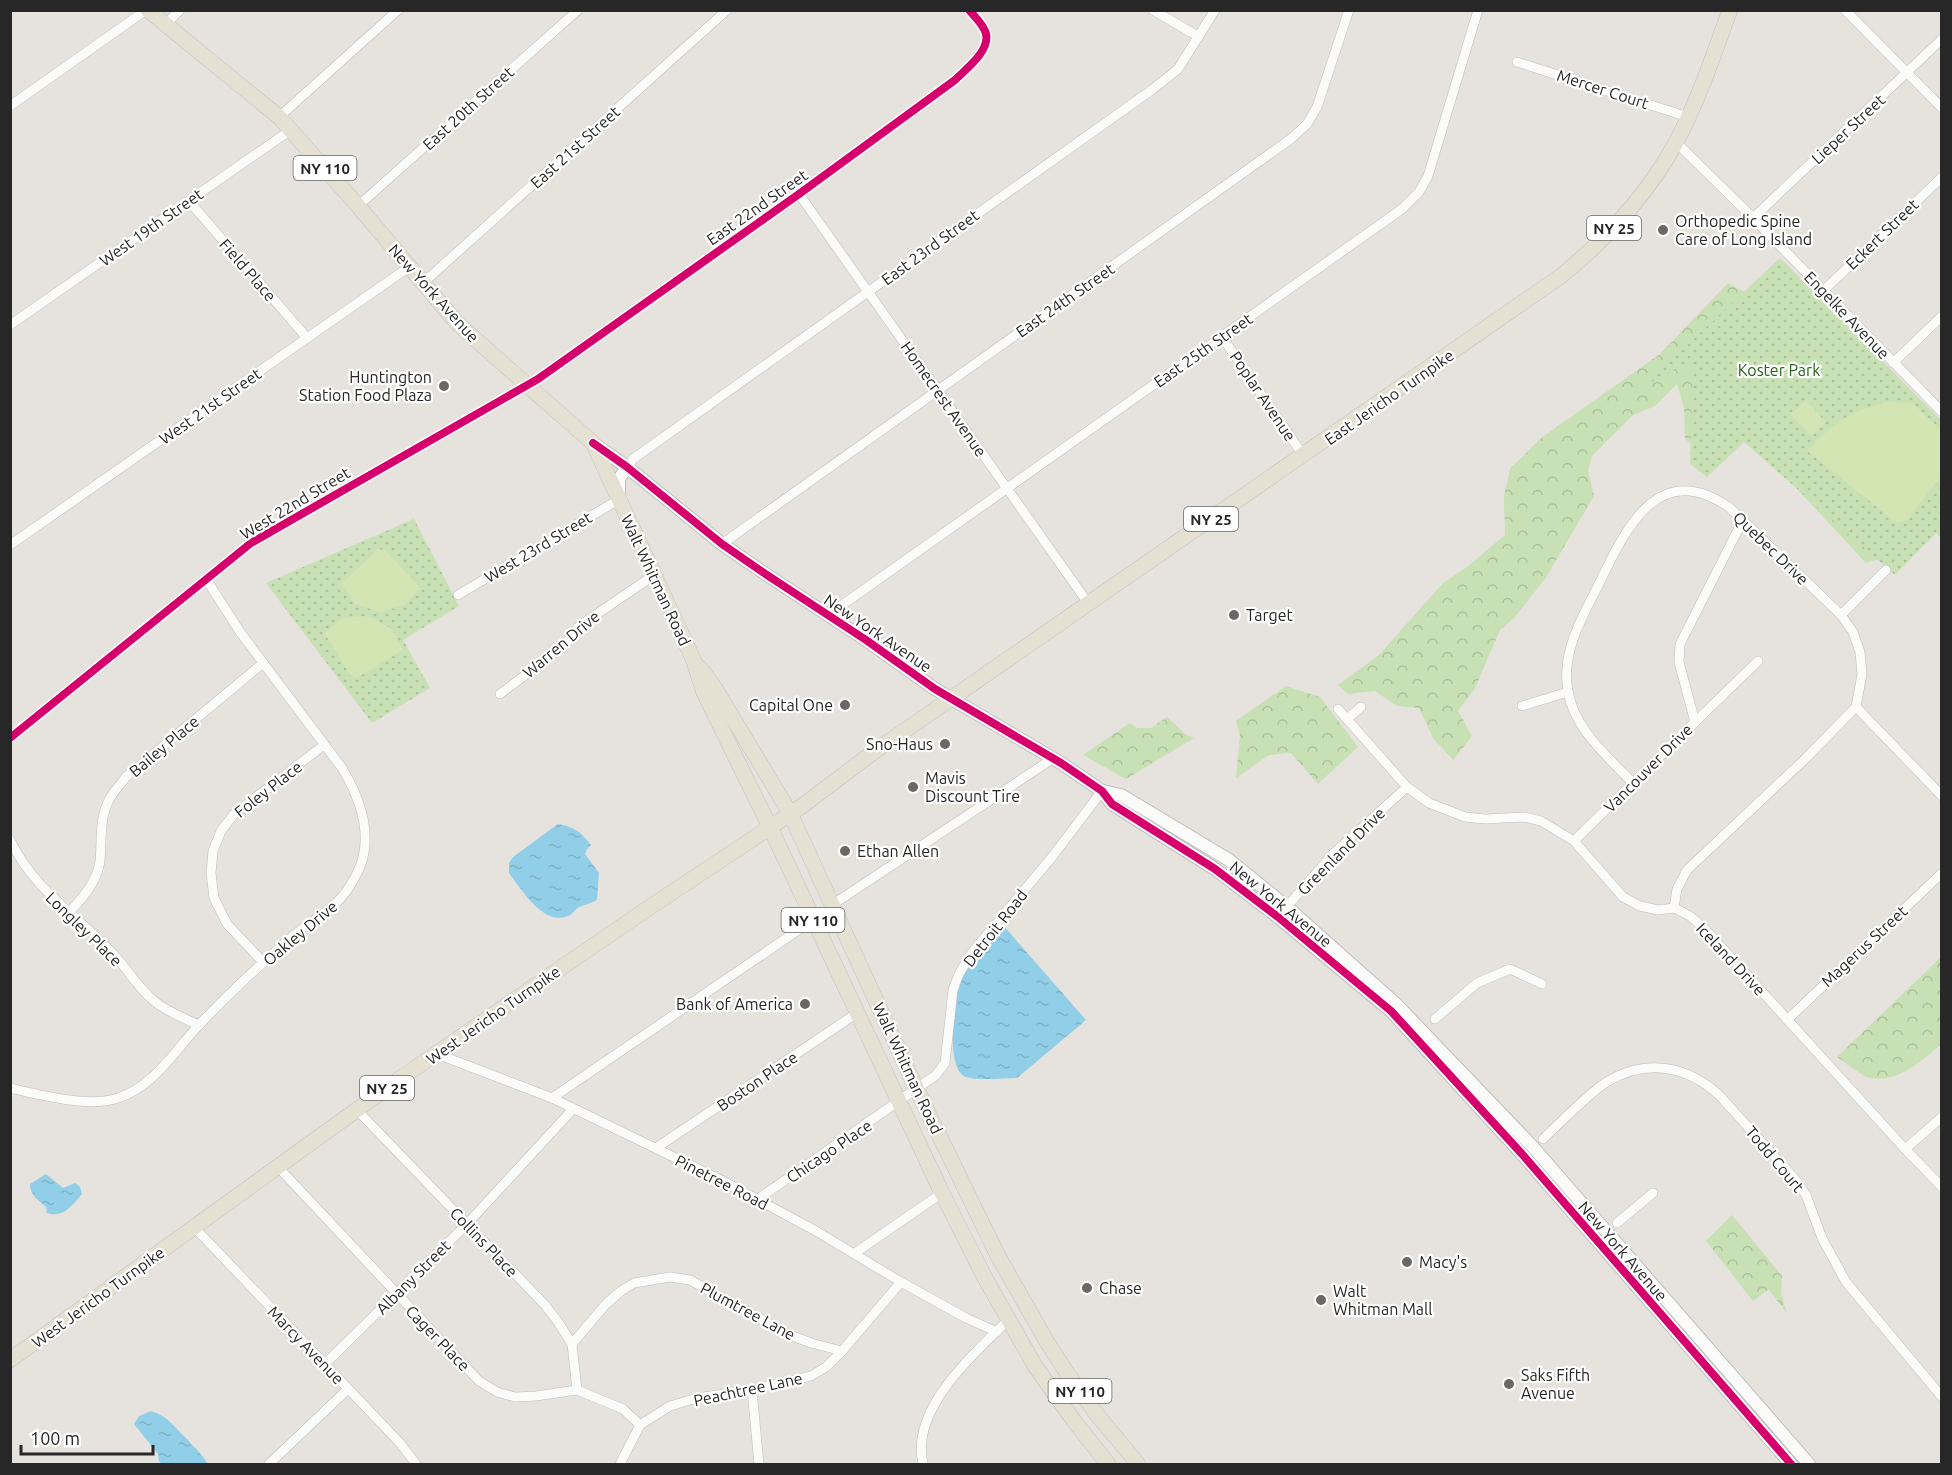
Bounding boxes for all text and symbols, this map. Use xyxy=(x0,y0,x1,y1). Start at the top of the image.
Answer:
street label: East 20th Street xyxy=(419,62,518,153)
street label: Mercer Court xyxy=(1555,66,1652,113)
street label: Lieper Street xyxy=(1808,90,1889,167)
street label: East 21st Street xyxy=(527,102,624,192)
road number: NY 110 xyxy=(294,156,356,180)
street label: East 22nd Street xyxy=(703,165,811,248)
street label: West 19th Street xyxy=(96,184,207,269)
street label: Eckert Street xyxy=(1842,194,1922,273)
street label: East 23rd Street xyxy=(878,205,983,288)
place label: Orthopedic Spine Care of Long Island xyxy=(1675,212,1812,248)
road number: NY 25 xyxy=(1587,216,1641,240)
marker: Orthopedic Spine Care of Long Island xyxy=(1656,223,1670,237)
street label: Field Place xyxy=(216,235,280,305)
street label: New York Avenue xyxy=(385,240,483,346)
street label: East 24th Street xyxy=(1012,259,1118,341)
street label: Engelke Avenue xyxy=(1801,268,1893,362)
street label: East 25th Street xyxy=(1150,309,1256,391)
street label: Homecrest Avenue xyxy=(898,338,990,460)
street label: East Jericho Turnpike xyxy=(1321,346,1457,448)
street label: Poplar Avenue xyxy=(1226,348,1300,444)
park label: Koster Park xyxy=(1738,361,1820,379)
street label: West 21st Street xyxy=(156,364,265,448)
place label: Huntington Station Food Plaza xyxy=(299,368,432,404)
marker: Huntington Station Food Plaza xyxy=(437,379,451,393)
street label: West 22nd Street xyxy=(237,463,354,543)
street label: West 23rd Street xyxy=(481,507,596,586)
road number: NY 25 xyxy=(1184,507,1238,531)
street label: Quebec Drive xyxy=(1730,508,1812,588)
street label: Walt Whitman Road xyxy=(618,512,694,648)
street label: New York Avenue xyxy=(821,590,935,676)
place label: Target xyxy=(1246,606,1294,624)
street label: Warren Drive xyxy=(519,607,603,681)
marker: Target xyxy=(1227,608,1241,622)
place label: Capital One xyxy=(749,696,833,714)
marker: Capital One xyxy=(838,698,852,712)
street label: Bailey Place xyxy=(126,712,202,780)
street label: Vancouver Drive xyxy=(1600,720,1696,816)
place label: Sno-Haus xyxy=(866,735,933,753)
marker: Sno-Haus xyxy=(938,737,952,751)
street label: Foley Place xyxy=(231,757,305,821)
place label: Mavis Discount Tire xyxy=(925,769,1020,805)
marker: Mavis Discount Tire xyxy=(906,780,920,794)
street label: Greenland Drive xyxy=(1294,804,1388,898)
place label: Ethan Allen xyxy=(857,842,939,860)
marker: Ethan Allen xyxy=(838,844,852,858)
street label: New York Avenue xyxy=(1226,857,1336,951)
street label: Detroit Road xyxy=(959,886,1031,970)
street label: Longley Place xyxy=(42,888,126,970)
street label: Oakley Drive xyxy=(259,897,341,969)
street label: Magerus Street xyxy=(1817,901,1911,990)
road number: NY 110 xyxy=(782,908,844,932)
street label: Iceland Drive xyxy=(1693,919,1769,999)
street label: West Jericho Turnpike xyxy=(423,962,563,1068)
place label: Bank of America xyxy=(676,995,793,1013)
marker: Bank of America xyxy=(798,997,812,1011)
street label: Walt Whitman Road xyxy=(870,1000,946,1136)
street label: Boston Place xyxy=(713,1048,801,1114)
road number: NY 25 xyxy=(360,1076,414,1100)
street label: Chicago Place xyxy=(783,1116,875,1186)
street label: Todd Court xyxy=(1742,1122,1808,1196)
street label: Pinetree Road xyxy=(672,1151,772,1213)
street label: New York Avenue xyxy=(1575,1198,1671,1304)
street label: Collins Place xyxy=(446,1204,522,1280)
street label: Albany Street xyxy=(372,1236,454,1318)
street label: West Jericho Turnpike xyxy=(28,1243,168,1351)
place label: Macy's xyxy=(1419,1253,1467,1271)
marker: Macy's xyxy=(1400,1255,1414,1269)
street label: Plumtree Lane xyxy=(698,1278,798,1344)
place label: Chase xyxy=(1099,1279,1142,1297)
marker: Chase xyxy=(1080,1281,1094,1295)
place label: Walt Whitman Mall xyxy=(1333,1282,1432,1318)
marker: Walt Whitman Mall xyxy=(1314,1293,1328,1307)
street label: Marcy Avenue xyxy=(264,1302,348,1388)
street label: Cager Place xyxy=(402,1302,474,1374)
place label: Saks Fifth Avenue xyxy=(1521,1366,1590,1402)
street label: Peachtree Lane xyxy=(692,1369,804,1409)
marker: Saks Fifth Avenue xyxy=(1502,1377,1516,1391)
road number: NY 110 xyxy=(1048,1379,1112,1403)
scale bar xyxy=(21,1418,153,1456)
text: 100 m xyxy=(30,1428,80,1448)

